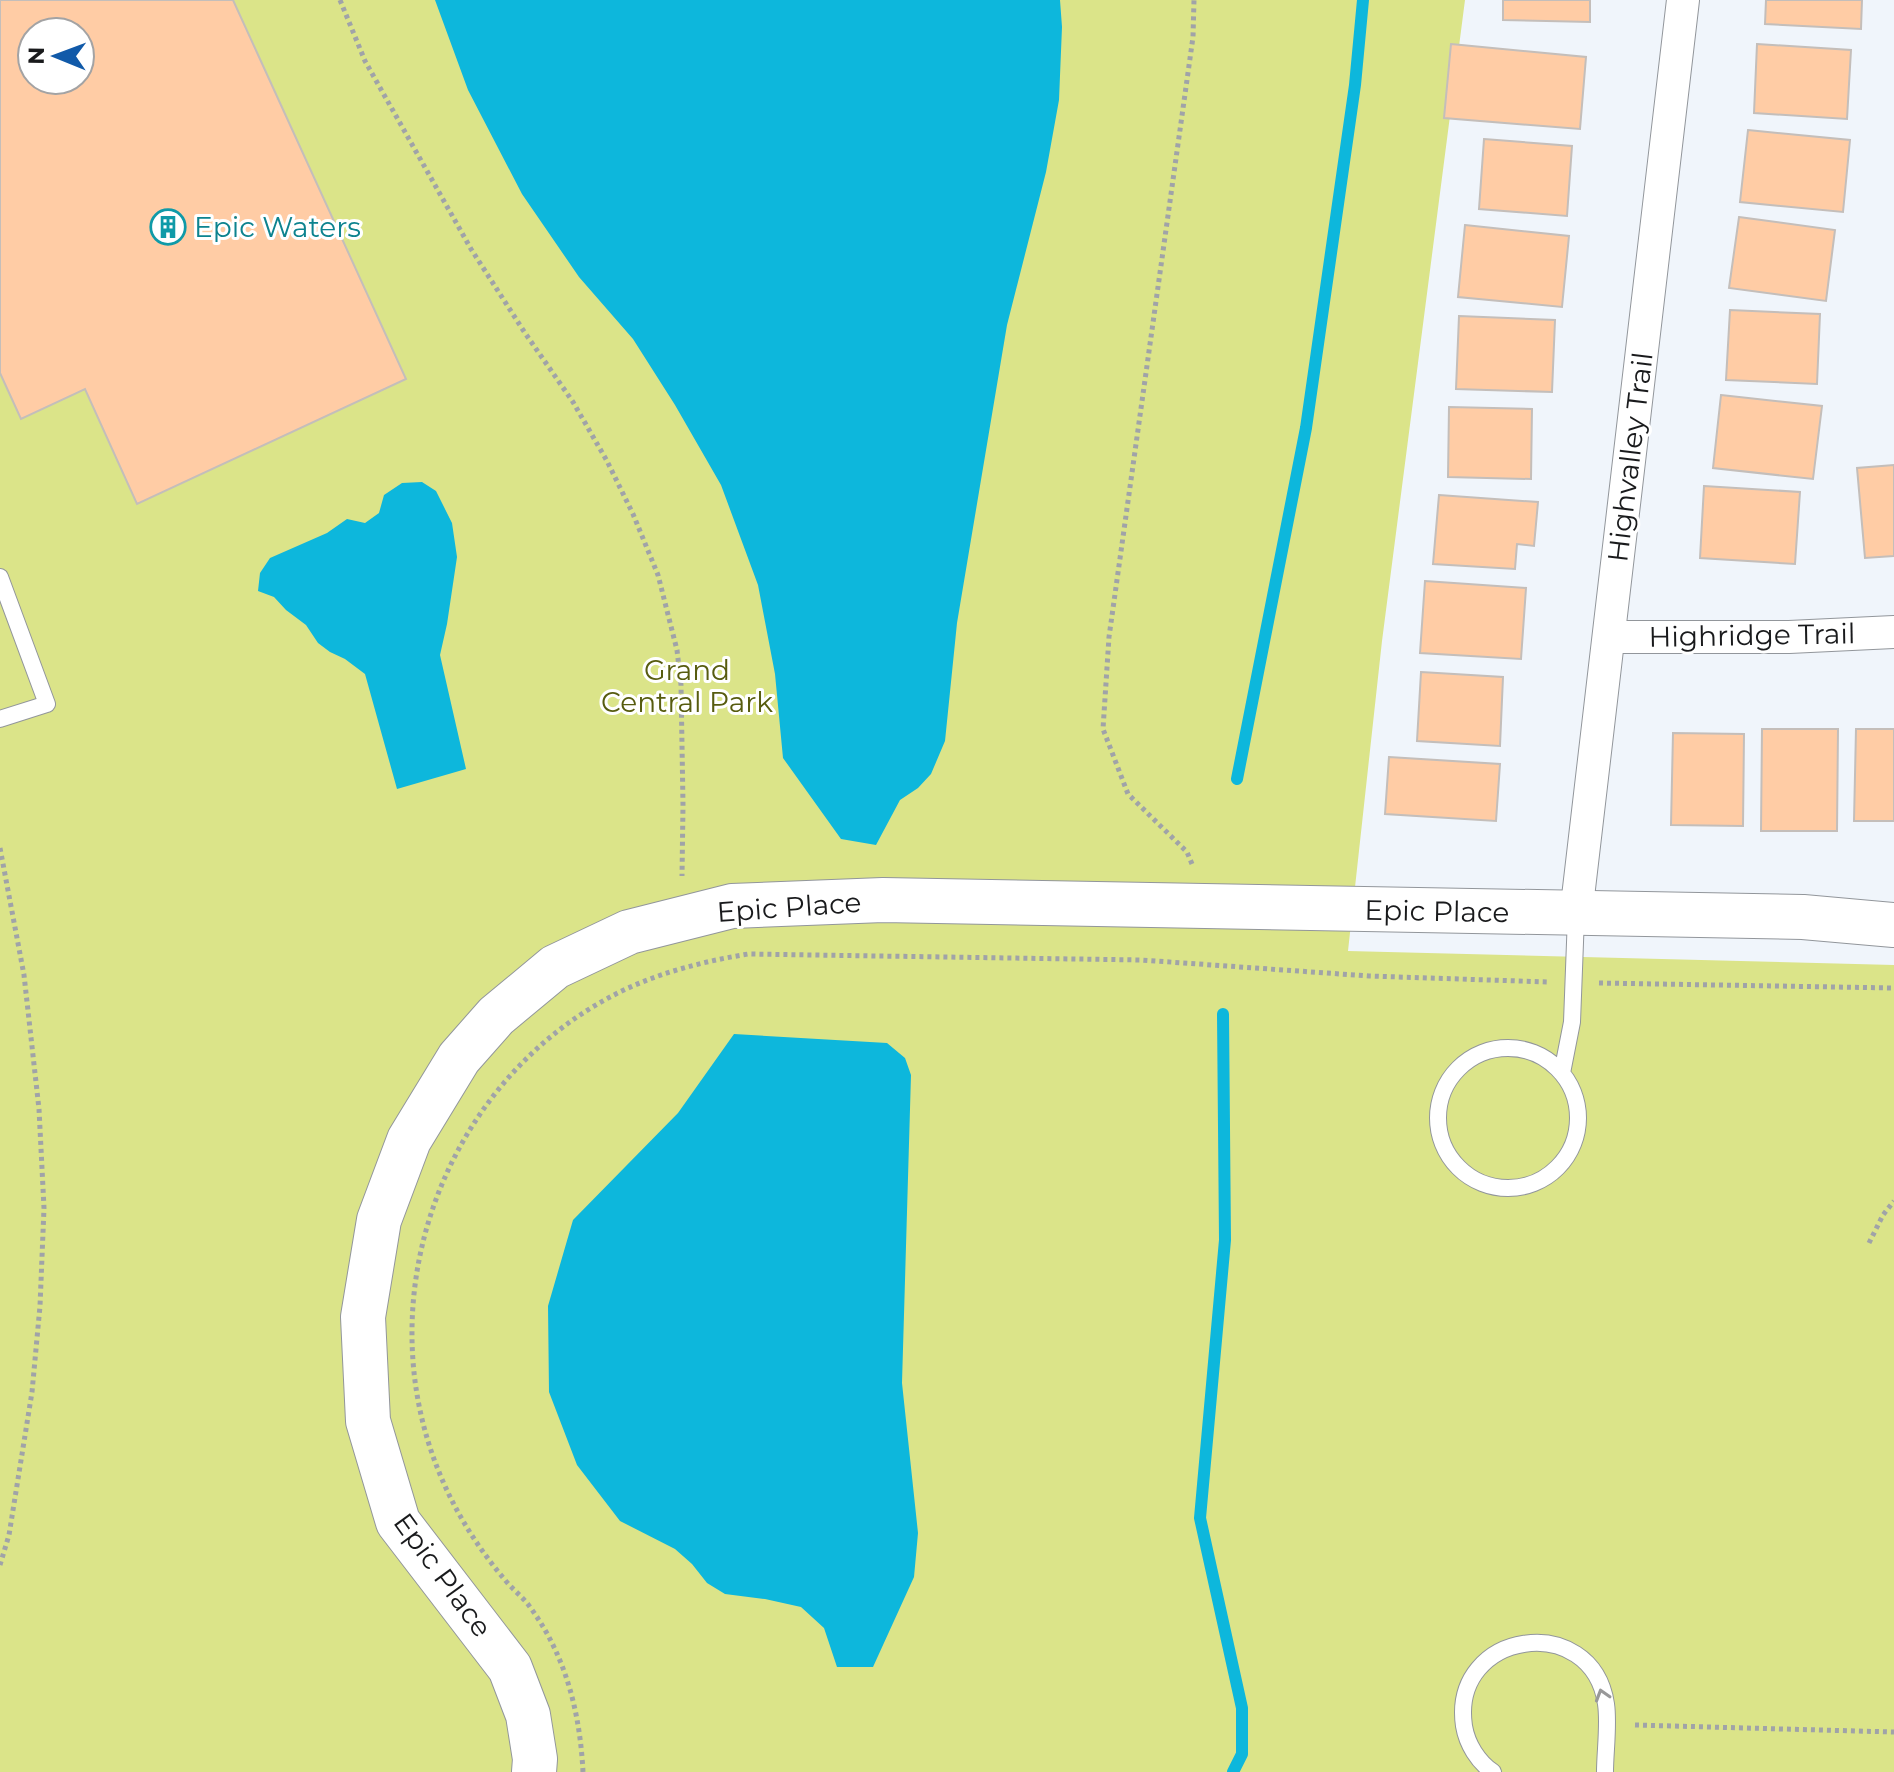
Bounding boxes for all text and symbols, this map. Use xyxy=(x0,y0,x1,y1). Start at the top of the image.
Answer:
north arrow xyxy=(16,16,96,96)
text: N xyxy=(23,47,50,65)
building icon: Epic Waters xyxy=(149,208,187,246)
place label: Epic Waters xyxy=(194,210,361,244)
street label: Highvalley Trail xyxy=(1600,350,1660,564)
street label: Highridge Trail xyxy=(1648,616,1856,654)
park label: Grand Central Park xyxy=(601,653,773,719)
street label: Epic Place xyxy=(716,885,862,929)
street label: Epic Place xyxy=(1364,893,1510,929)
street label: Epic Place xyxy=(387,1506,499,1644)
one-way arrow xyxy=(1595,1688,1611,1702)

